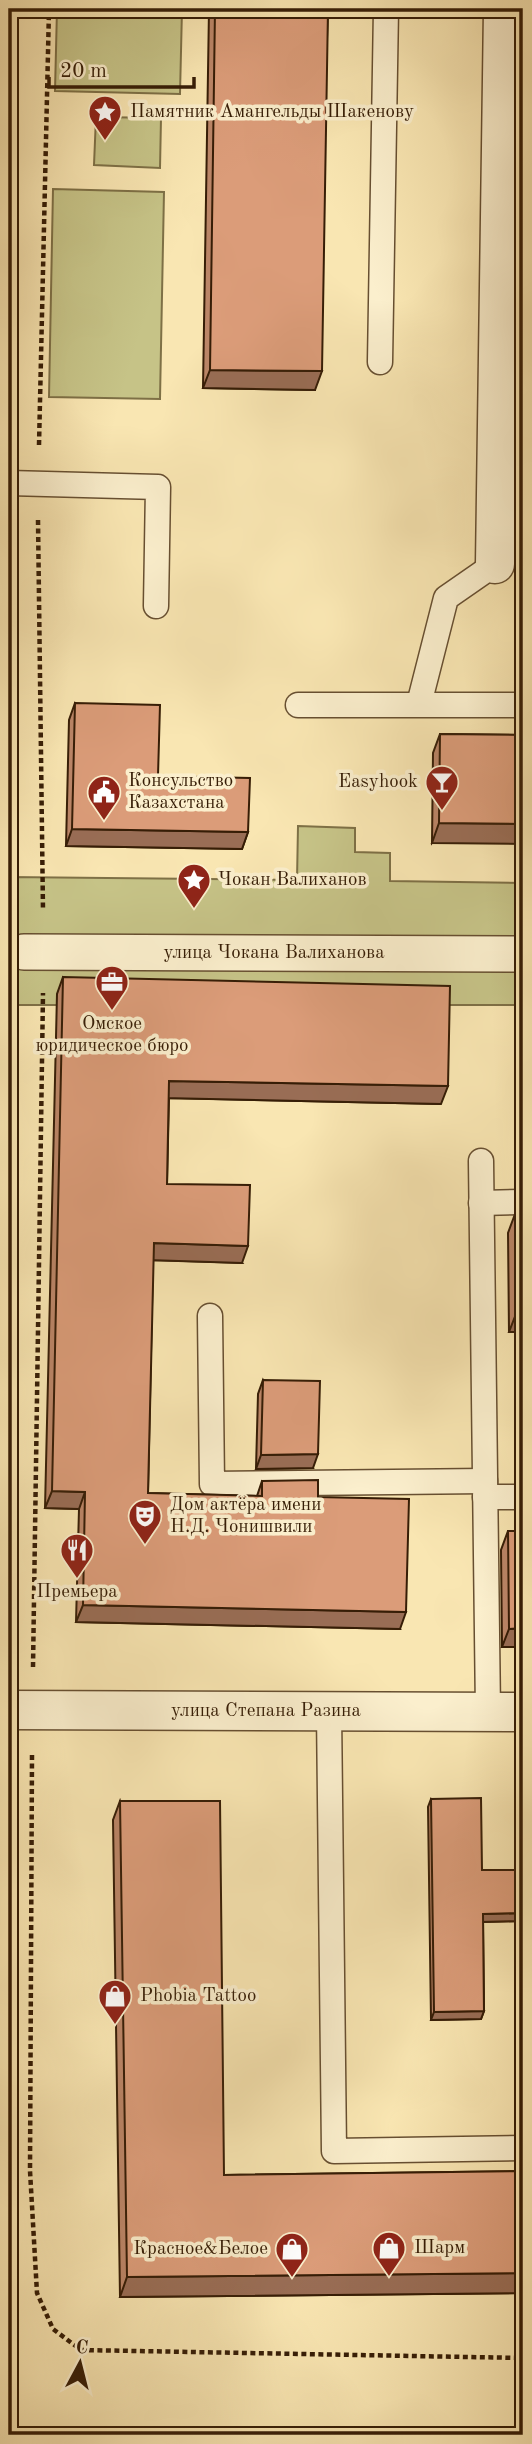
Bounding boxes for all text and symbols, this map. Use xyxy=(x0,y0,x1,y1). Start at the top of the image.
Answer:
scale bar xyxy=(49,46,194,90)
text: 20 m xyxy=(60,61,107,82)
place icon: Памятник Амангельды Шакенову xyxy=(86,93,124,142)
place label: Памятник Амангельды Шакенову xyxy=(130,103,414,122)
bar icon: Easyhook xyxy=(423,763,461,812)
place label: Консульство Казахстана xyxy=(128,772,233,813)
public building icon: Консульство Казахстана xyxy=(85,773,123,822)
place label: Easyhook xyxy=(338,773,418,792)
place icon: Чокан Валиханов xyxy=(175,861,213,910)
place label: Чокан Валиханов xyxy=(218,871,367,890)
street label: улица Чокана Валиханова xyxy=(163,944,385,963)
office icon: Омское юридическое бюро xyxy=(93,963,131,1012)
place label: Омское юридическое бюро xyxy=(35,1015,189,1056)
place label: Дом актёра имени Н.Д. Чонишвили xyxy=(170,1496,321,1537)
theatre icon: Дом актёра имени Н.Д. Чонишвили xyxy=(126,1497,164,1546)
restaurant icon: Премьера xyxy=(58,1531,96,1580)
place label: Премьера xyxy=(36,1583,118,1602)
street label: улица Степана Разина xyxy=(171,1702,362,1721)
shop icon: Phobia Tattoo xyxy=(96,1977,134,2026)
place label: Phobia Tattoo xyxy=(140,1987,256,2006)
shop icon: Шарм xyxy=(370,2229,408,2278)
shop icon: Красное&Белое xyxy=(273,2230,311,2279)
place label: Шарм xyxy=(414,2239,465,2258)
place label: Красное&Белое xyxy=(133,2240,268,2259)
north arrow xyxy=(46,2328,116,2398)
text: С xyxy=(74,2338,89,2359)

